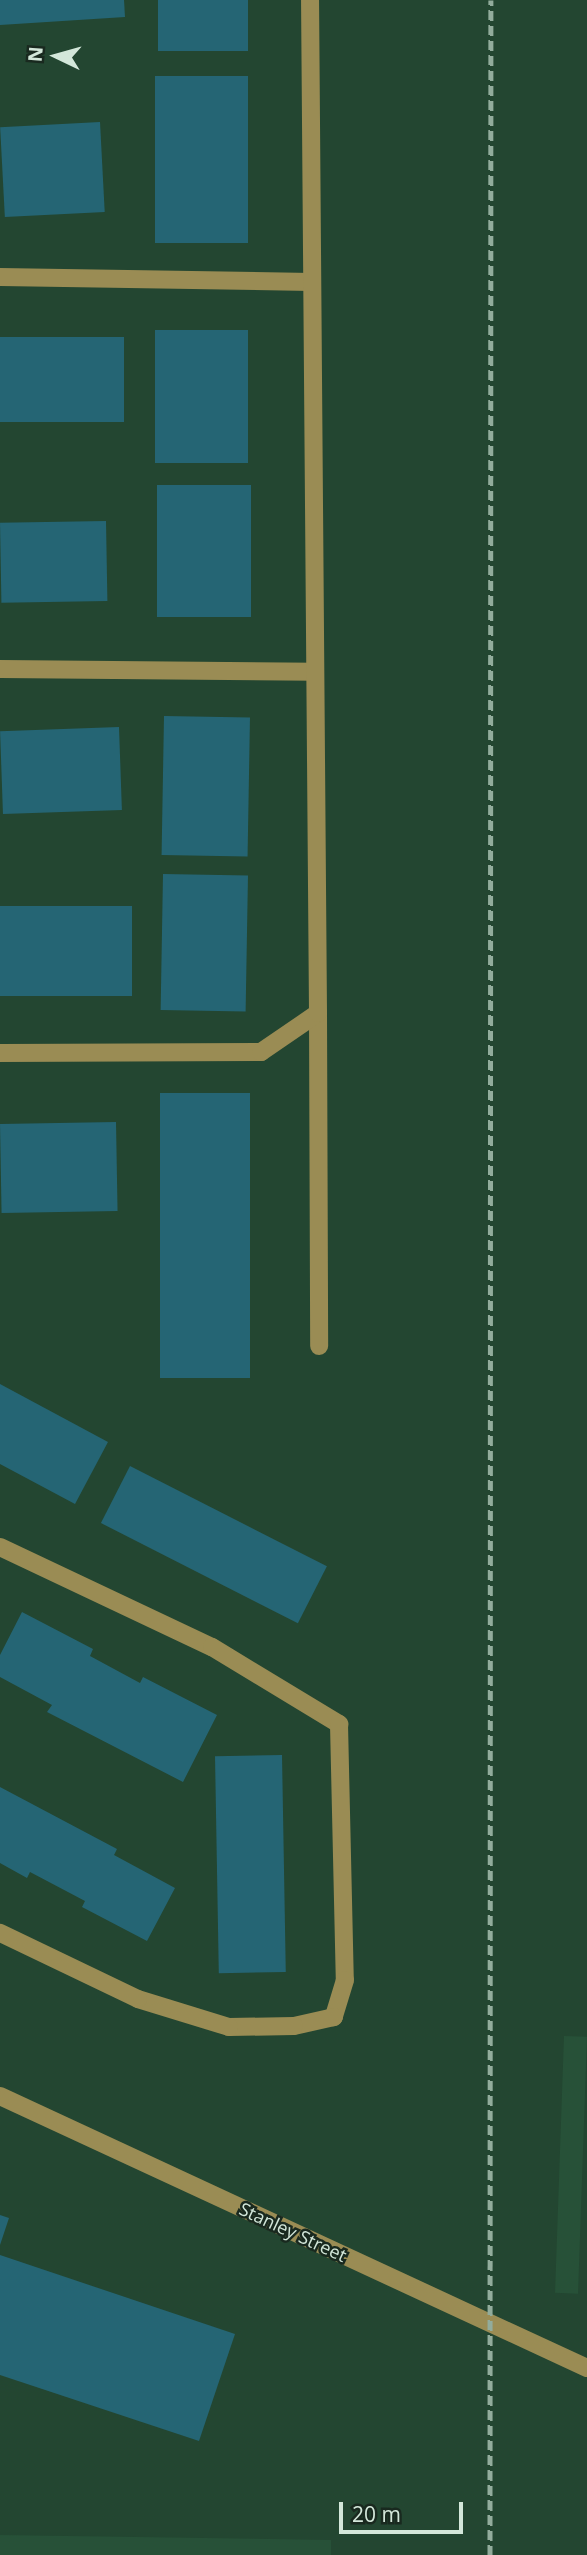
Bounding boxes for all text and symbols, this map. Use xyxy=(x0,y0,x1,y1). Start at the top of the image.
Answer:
north arrow xyxy=(21,21,91,91)
text: N xyxy=(21,45,49,63)
street label: Stanley Street xyxy=(236,2198,350,2266)
scale bar xyxy=(342,2488,466,2532)
text: 20 m xyxy=(352,2500,401,2528)

